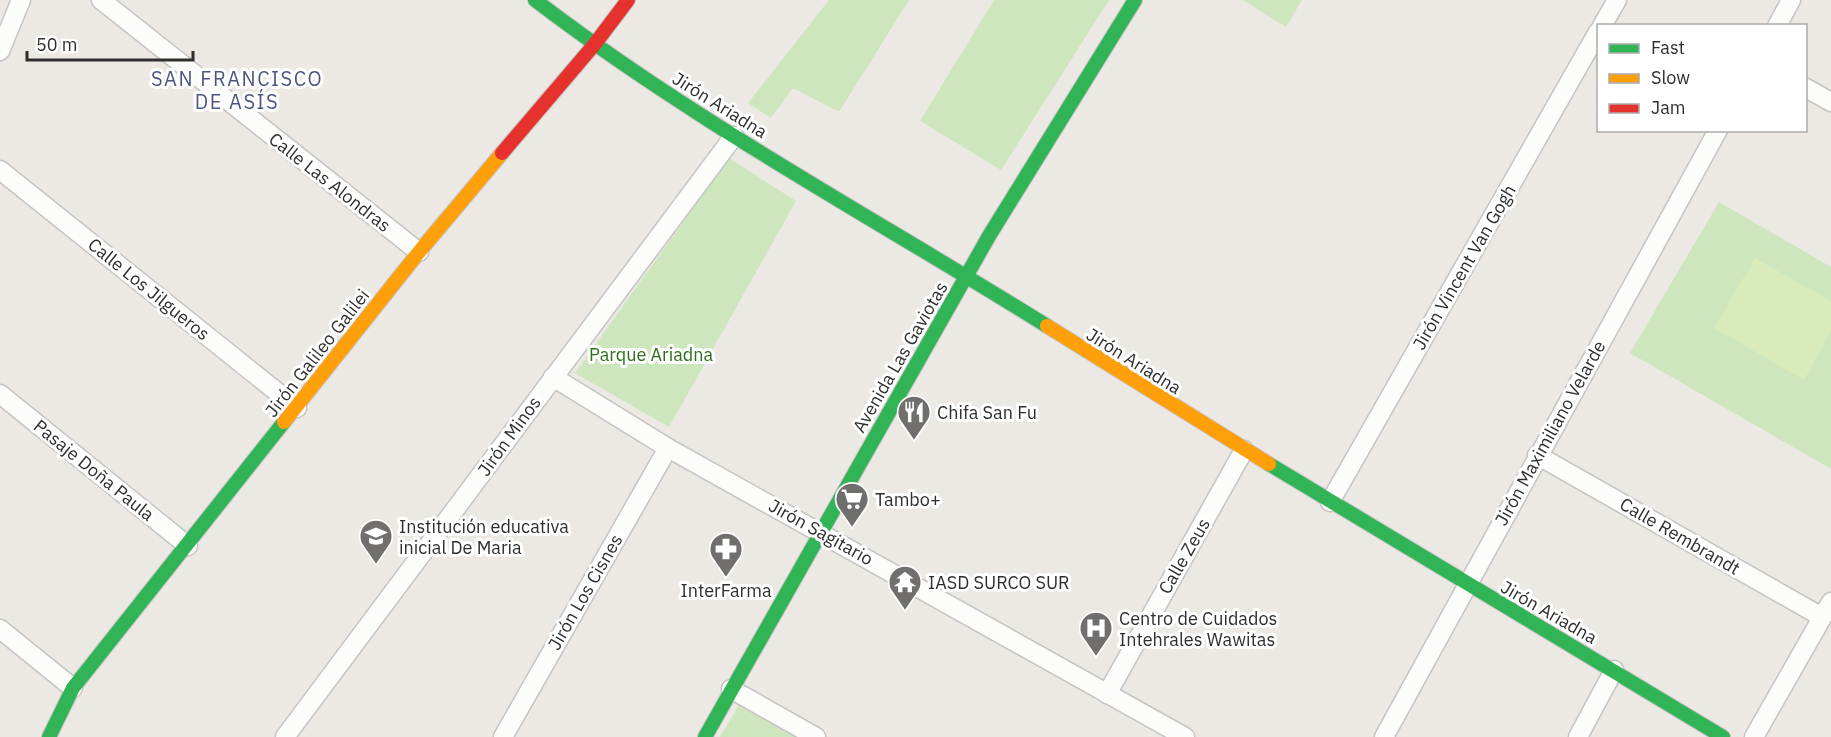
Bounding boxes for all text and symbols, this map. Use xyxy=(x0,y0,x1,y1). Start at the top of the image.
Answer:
scale bar xyxy=(27,24,194,62)
legend xyxy=(1597,24,1807,132)
text: 50 m xyxy=(36,33,78,56)
text: Fast xyxy=(1651,36,1685,59)
district label: SAN FRANCISCO DE ASÍS xyxy=(151,65,323,115)
text: Slow xyxy=(1651,66,1690,89)
street label: Jirón Ariadna xyxy=(668,67,772,143)
text: Jam xyxy=(1651,96,1686,119)
street label: Calle Las Alondras xyxy=(264,127,396,237)
street label: Jirón Vincent Van Gogh xyxy=(1407,180,1521,354)
street label: Calle Los Jilgueros xyxy=(83,233,215,345)
street label: Avenida Las Gaviotas xyxy=(847,277,953,437)
street label: Jirón Galileo Galilei xyxy=(260,284,374,422)
street label: Jirón Ariadna xyxy=(1082,323,1186,399)
street label: Jirón Maximiliano Velarde xyxy=(1490,336,1611,530)
park label: Parque Ariadna xyxy=(589,343,713,366)
street label: Jirón Minos xyxy=(472,392,546,480)
restaurant icon: Chifa San Fu xyxy=(896,394,932,441)
place label: Chifa San Fu xyxy=(937,401,1037,424)
street label: Pasaje Doña Paula xyxy=(29,414,159,526)
supermarket icon: Tambo+ xyxy=(834,481,870,528)
place label: Tambo+ xyxy=(875,488,941,511)
street label: Calle Rembrandt xyxy=(1616,492,1744,580)
street label: Jirón Sagitario xyxy=(765,494,877,570)
street label: Calle Zeus xyxy=(1153,514,1215,598)
place label: Institución educativa inicial De Maria xyxy=(399,515,569,559)
school or university icon: Institución educativa inicial De Maria xyxy=(358,518,394,565)
street label: Jirón Los Cisnes xyxy=(543,530,627,654)
pharmacy icon: InterFarma xyxy=(708,531,744,578)
temple icon: IASD SURCO SUR xyxy=(887,564,923,611)
place label: IASD SURCO SUR xyxy=(928,571,1070,594)
street label: Jirón Ariadna xyxy=(1497,575,1602,649)
place label: InterFarma xyxy=(680,579,772,602)
place label: Centro de Cuidados Intehrales Wawitas xyxy=(1119,607,1277,651)
hospital icon: Centro de Cuidados Intehrales Wawitas xyxy=(1078,610,1114,657)

